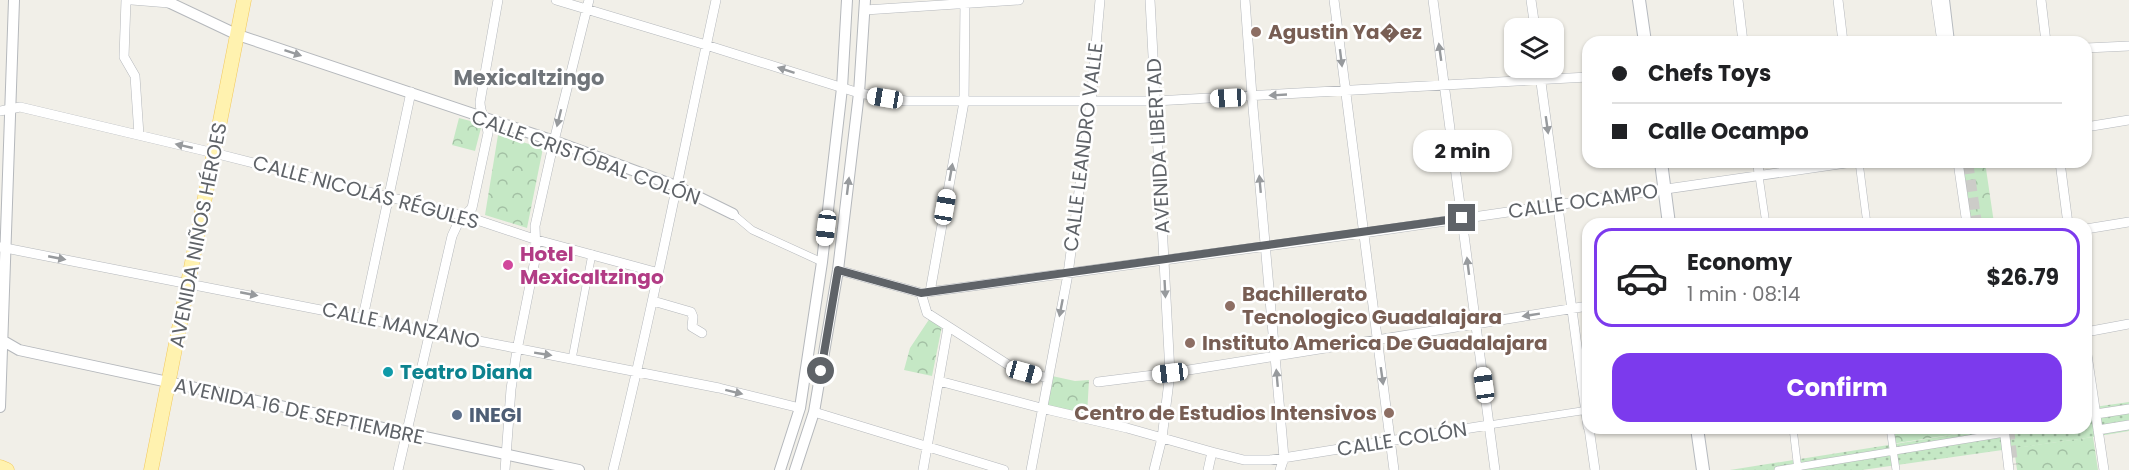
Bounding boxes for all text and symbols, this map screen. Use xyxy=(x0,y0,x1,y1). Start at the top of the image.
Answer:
place label: Agustin Ya�ez xyxy=(1268,18,1422,46)
map controls xyxy=(1504,18,1564,78)
button: layers xyxy=(1504,18,1564,78)
marker: Agustin Ya�ez xyxy=(1249,25,1263,39)
street label: CALLE LEANDRO VALLE xyxy=(1056,41,1110,253)
one-way arrow xyxy=(1436,43,1445,62)
one-way arrow xyxy=(284,49,302,58)
one-way arrow xyxy=(1336,49,1346,68)
street label: AVENIDA LIBERTAD xyxy=(1139,57,1177,235)
text: Chefs Toys xyxy=(1648,58,1771,89)
district label: Mexicaltzingo xyxy=(454,63,604,92)
one-way arrow xyxy=(777,65,795,74)
car xyxy=(866,86,904,110)
car xyxy=(1210,88,1246,108)
one-way arrow xyxy=(1269,90,1288,99)
street label: CALLE CRISTÓBAL COLÓN xyxy=(468,102,704,212)
one-way arrow xyxy=(554,109,564,127)
one-way arrow xyxy=(1542,116,1552,135)
text: Calle Ocampo xyxy=(1648,116,1809,147)
street label: AVENIDA NIÑOS HÉROES xyxy=(162,120,234,350)
callout: 2 min xyxy=(1412,131,1512,173)
text: 2 min xyxy=(1434,137,1491,165)
one-way arrow xyxy=(175,140,193,150)
street label: CALLE NICOLÁS RÉGULES xyxy=(250,148,482,236)
one-way arrow xyxy=(947,162,956,181)
one-way arrow xyxy=(1255,175,1265,194)
one-way arrow xyxy=(843,176,853,195)
street label: CALLE OCAMPO xyxy=(1506,177,1660,225)
car xyxy=(933,188,957,226)
route end xyxy=(1448,204,1475,231)
car xyxy=(815,209,837,247)
place label: Hotel Mexicaltzingo xyxy=(520,240,664,291)
text: Economy xyxy=(1687,247,1792,278)
icon: car xyxy=(1615,251,1669,305)
one-way arrow xyxy=(48,253,67,262)
one-way arrow xyxy=(1463,257,1473,276)
marker: Hotel Mexicaltzingo xyxy=(501,258,515,272)
text: $26.79 xyxy=(1986,262,2059,293)
one-way arrow xyxy=(1161,280,1170,299)
place label: Bachillerato Tecnologico Guadalajara xyxy=(1242,280,1502,331)
text: 1 min · 08:14 xyxy=(1687,280,1800,308)
one-way arrow xyxy=(240,290,259,299)
street label: CALLE MANZANO xyxy=(320,295,482,355)
one-way arrow xyxy=(1056,299,1065,318)
marker: Bachillerato Tecnologico Guadalajara xyxy=(1223,299,1237,313)
one-way arrow xyxy=(1521,311,1540,320)
place label: Instituto America De Guadalajara xyxy=(1202,329,1548,357)
marker: Instituto America De Guadalajara xyxy=(1183,336,1197,350)
one-way arrow xyxy=(534,350,553,359)
button: Confirm xyxy=(1612,353,2062,422)
route start xyxy=(807,357,834,384)
place label: Teatro Diana xyxy=(400,358,532,386)
car xyxy=(1004,359,1044,385)
car xyxy=(1151,362,1189,384)
marker: Teatro Diana xyxy=(381,365,395,379)
car xyxy=(1473,366,1495,404)
one-way arrow xyxy=(1378,367,1387,386)
one-way arrow xyxy=(1272,369,1282,388)
street label: AVENIDA 16 DE SEPTIEMBRE xyxy=(171,371,427,451)
one-way arrow xyxy=(725,387,743,397)
place label: Centro de Estudios Intensivos xyxy=(1074,399,1377,427)
place label: INEGI xyxy=(469,401,522,429)
marker: Centro de Estudios Intensivos xyxy=(1382,406,1396,420)
marker: INEGI xyxy=(450,408,464,422)
street label: CALLE COLÓN xyxy=(1335,415,1469,463)

